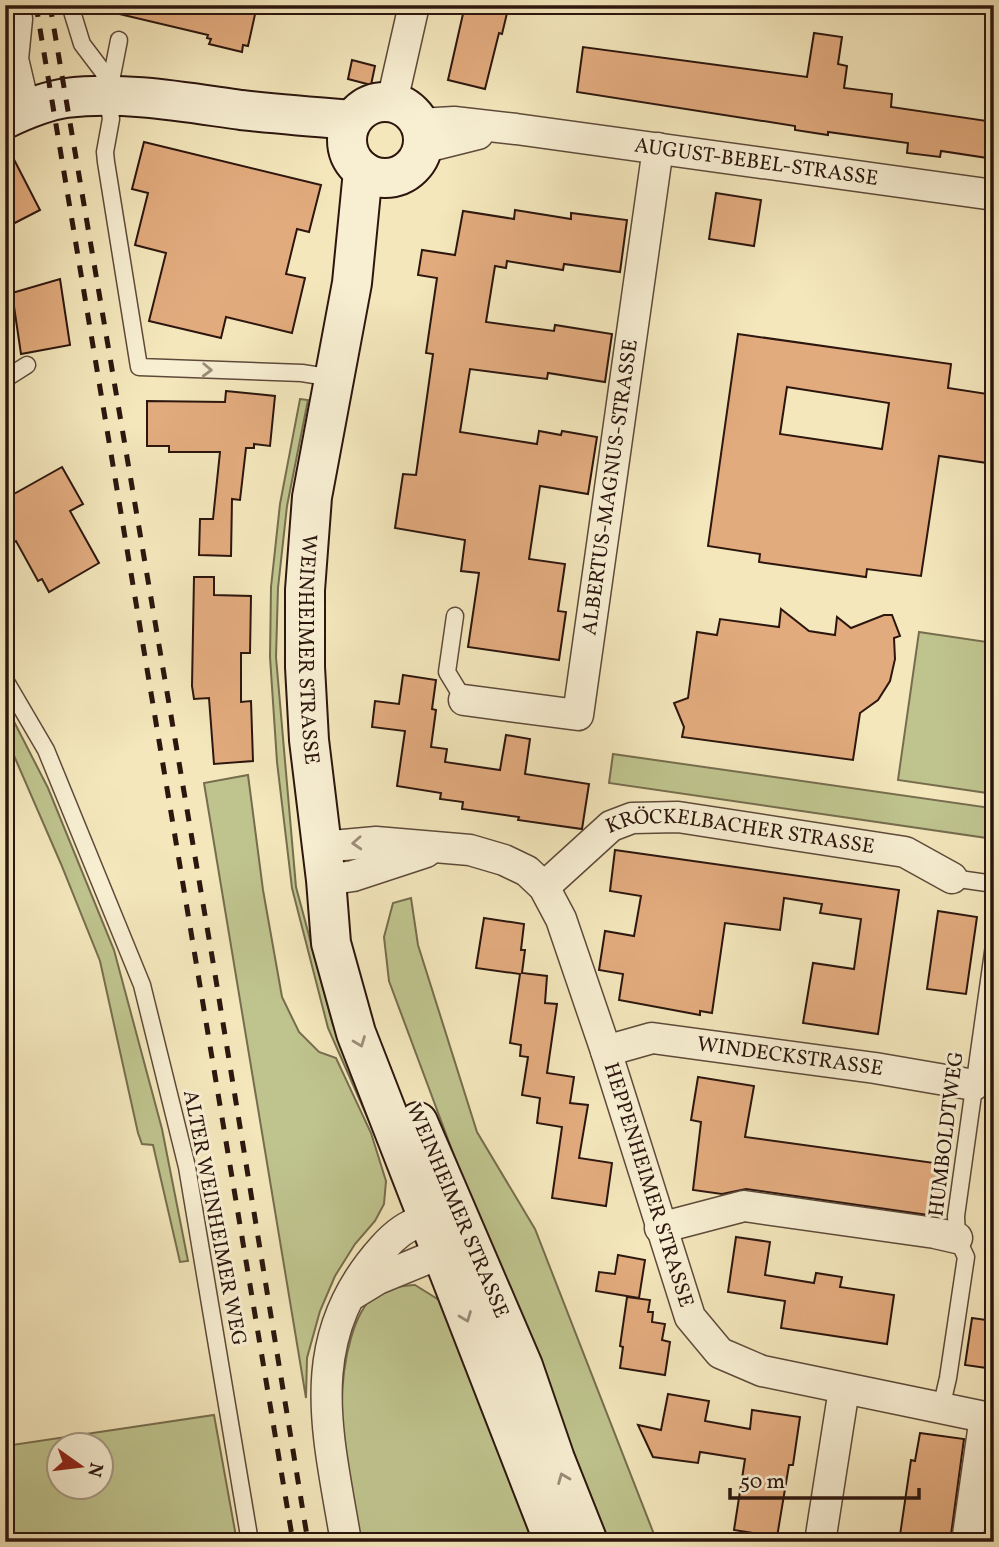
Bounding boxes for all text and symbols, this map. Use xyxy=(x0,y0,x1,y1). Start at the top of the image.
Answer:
street label: AUGUST-BEBEL-STRASSE xyxy=(632,131,880,193)
street label: ALBERTUS-MAGNUS-STRASSE xyxy=(575,337,645,637)
one-way arrow xyxy=(202,362,213,377)
street label: WEINHEIMER STRASSE xyxy=(290,533,326,766)
street label: KRÖCKELBACHER STRASSE xyxy=(602,803,877,862)
one-way arrow xyxy=(351,836,362,851)
street label: WINDECKSTRASSE xyxy=(695,1030,885,1084)
one-way arrow xyxy=(352,1035,366,1047)
street label: HUMBOLDTWEG xyxy=(922,1050,972,1218)
street label: HEPPENHEIMER STRASSE xyxy=(596,1059,701,1311)
street label: ALTER WEINHEIMER WEG xyxy=(175,1088,253,1348)
street label: WEINHEIMER STRASSE xyxy=(399,1099,515,1323)
one-way arrow xyxy=(457,1310,471,1322)
north arrow xyxy=(46,1432,116,1502)
scale bar xyxy=(730,1456,918,1500)
text: N xyxy=(80,1460,109,1480)
text: 50 m xyxy=(740,1468,785,1497)
one-way arrow xyxy=(557,1473,571,1485)

